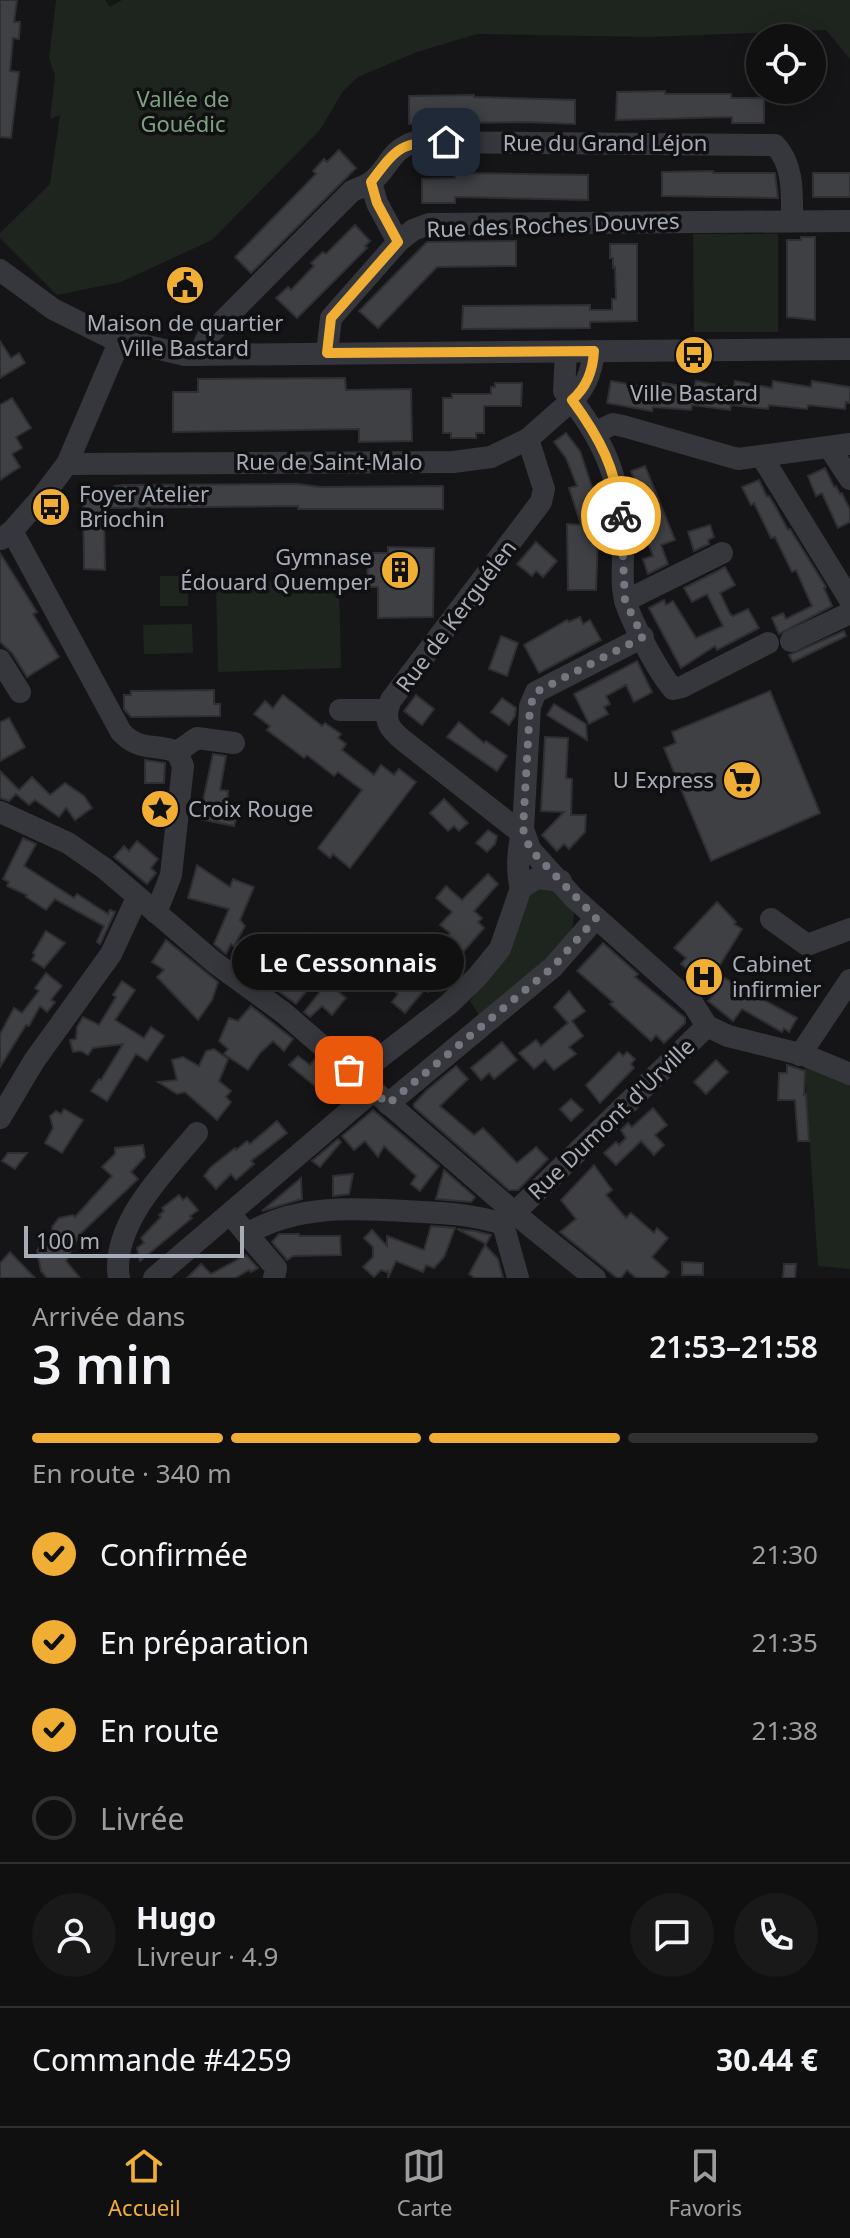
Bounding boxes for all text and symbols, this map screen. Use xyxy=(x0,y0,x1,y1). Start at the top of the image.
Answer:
map controls xyxy=(746,24,826,104)
button: locate xyxy=(746,24,826,104)
park label: Vallée de Gouédic xyxy=(137,83,229,138)
pin xyxy=(412,108,480,176)
icon: home xyxy=(424,120,468,164)
street label: Rue du Grand Léjon xyxy=(503,127,707,157)
street label: Rue des Roches Douvres xyxy=(426,205,680,243)
public building icon: Maison de quartier Ville Bastard xyxy=(164,264,206,306)
place label: Maison de quartier Ville Bastard xyxy=(87,307,283,362)
bus stop icon: Ville Bastard xyxy=(673,334,715,376)
place label: Ville Bastard xyxy=(630,377,758,407)
street label: Rue de Saint-Malo xyxy=(235,446,423,476)
courier xyxy=(581,476,661,556)
place label: Foyer Atelier Briochin xyxy=(79,478,209,533)
bus stop icon: Foyer Atelier Briochin xyxy=(30,486,72,528)
icon: bike xyxy=(599,494,643,538)
street label: Rue de Kerguélen xyxy=(388,533,522,698)
place label: Gymnase Édouard Quemper xyxy=(180,541,372,596)
building icon: Gymnase Édouard Quemper xyxy=(379,549,421,591)
supermarket icon: U Express xyxy=(721,759,763,801)
place label: U Express xyxy=(613,764,714,794)
place icon: Croix Rouge xyxy=(139,788,181,830)
place label: Croix Rouge xyxy=(188,793,313,823)
callout: Le Cessonnais xyxy=(233,934,465,990)
text: Le Cessonnais xyxy=(259,944,437,980)
place label: Cabinet infirmier xyxy=(732,948,821,1003)
hospital icon: Cabinet infirmier xyxy=(683,956,725,998)
street label: Rue Dumont d'Urville xyxy=(521,1031,700,1206)
pin xyxy=(315,1036,383,1104)
icon: bag xyxy=(327,1048,371,1092)
scale bar xyxy=(24,1222,244,1258)
text: 100 m xyxy=(36,1225,100,1255)
text: Arrivée dans xyxy=(32,1298,185,1334)
text: 21:53–21:58 xyxy=(649,1326,818,1367)
text: 3 min xyxy=(32,1328,173,1399)
text: En route · 340 m xyxy=(32,1455,232,1491)
icon: check xyxy=(32,1532,76,1576)
text: Confirmée xyxy=(100,1534,248,1575)
text: 21:30 xyxy=(752,1536,818,1572)
icon: check xyxy=(32,1620,76,1664)
text: En préparation xyxy=(100,1622,309,1663)
text: 21:35 xyxy=(752,1624,818,1660)
icon: check xyxy=(32,1708,76,1752)
text: En route xyxy=(100,1710,219,1751)
text: 21:38 xyxy=(752,1712,818,1748)
text: Livrée xyxy=(100,1798,184,1839)
button: person xyxy=(32,1893,116,1977)
button: chat xyxy=(630,1893,714,1977)
button: phone xyxy=(734,1893,818,1977)
text: Hugo xyxy=(136,1897,216,1938)
text: Livreur · 4.9 xyxy=(136,1938,278,1974)
text: Commande #4259 xyxy=(32,2039,292,2080)
text: 30.44 € xyxy=(716,2039,818,2080)
tab: Accueil xyxy=(108,2144,181,2222)
tab: Carte xyxy=(397,2144,452,2222)
tab: Favoris xyxy=(668,2144,742,2222)

